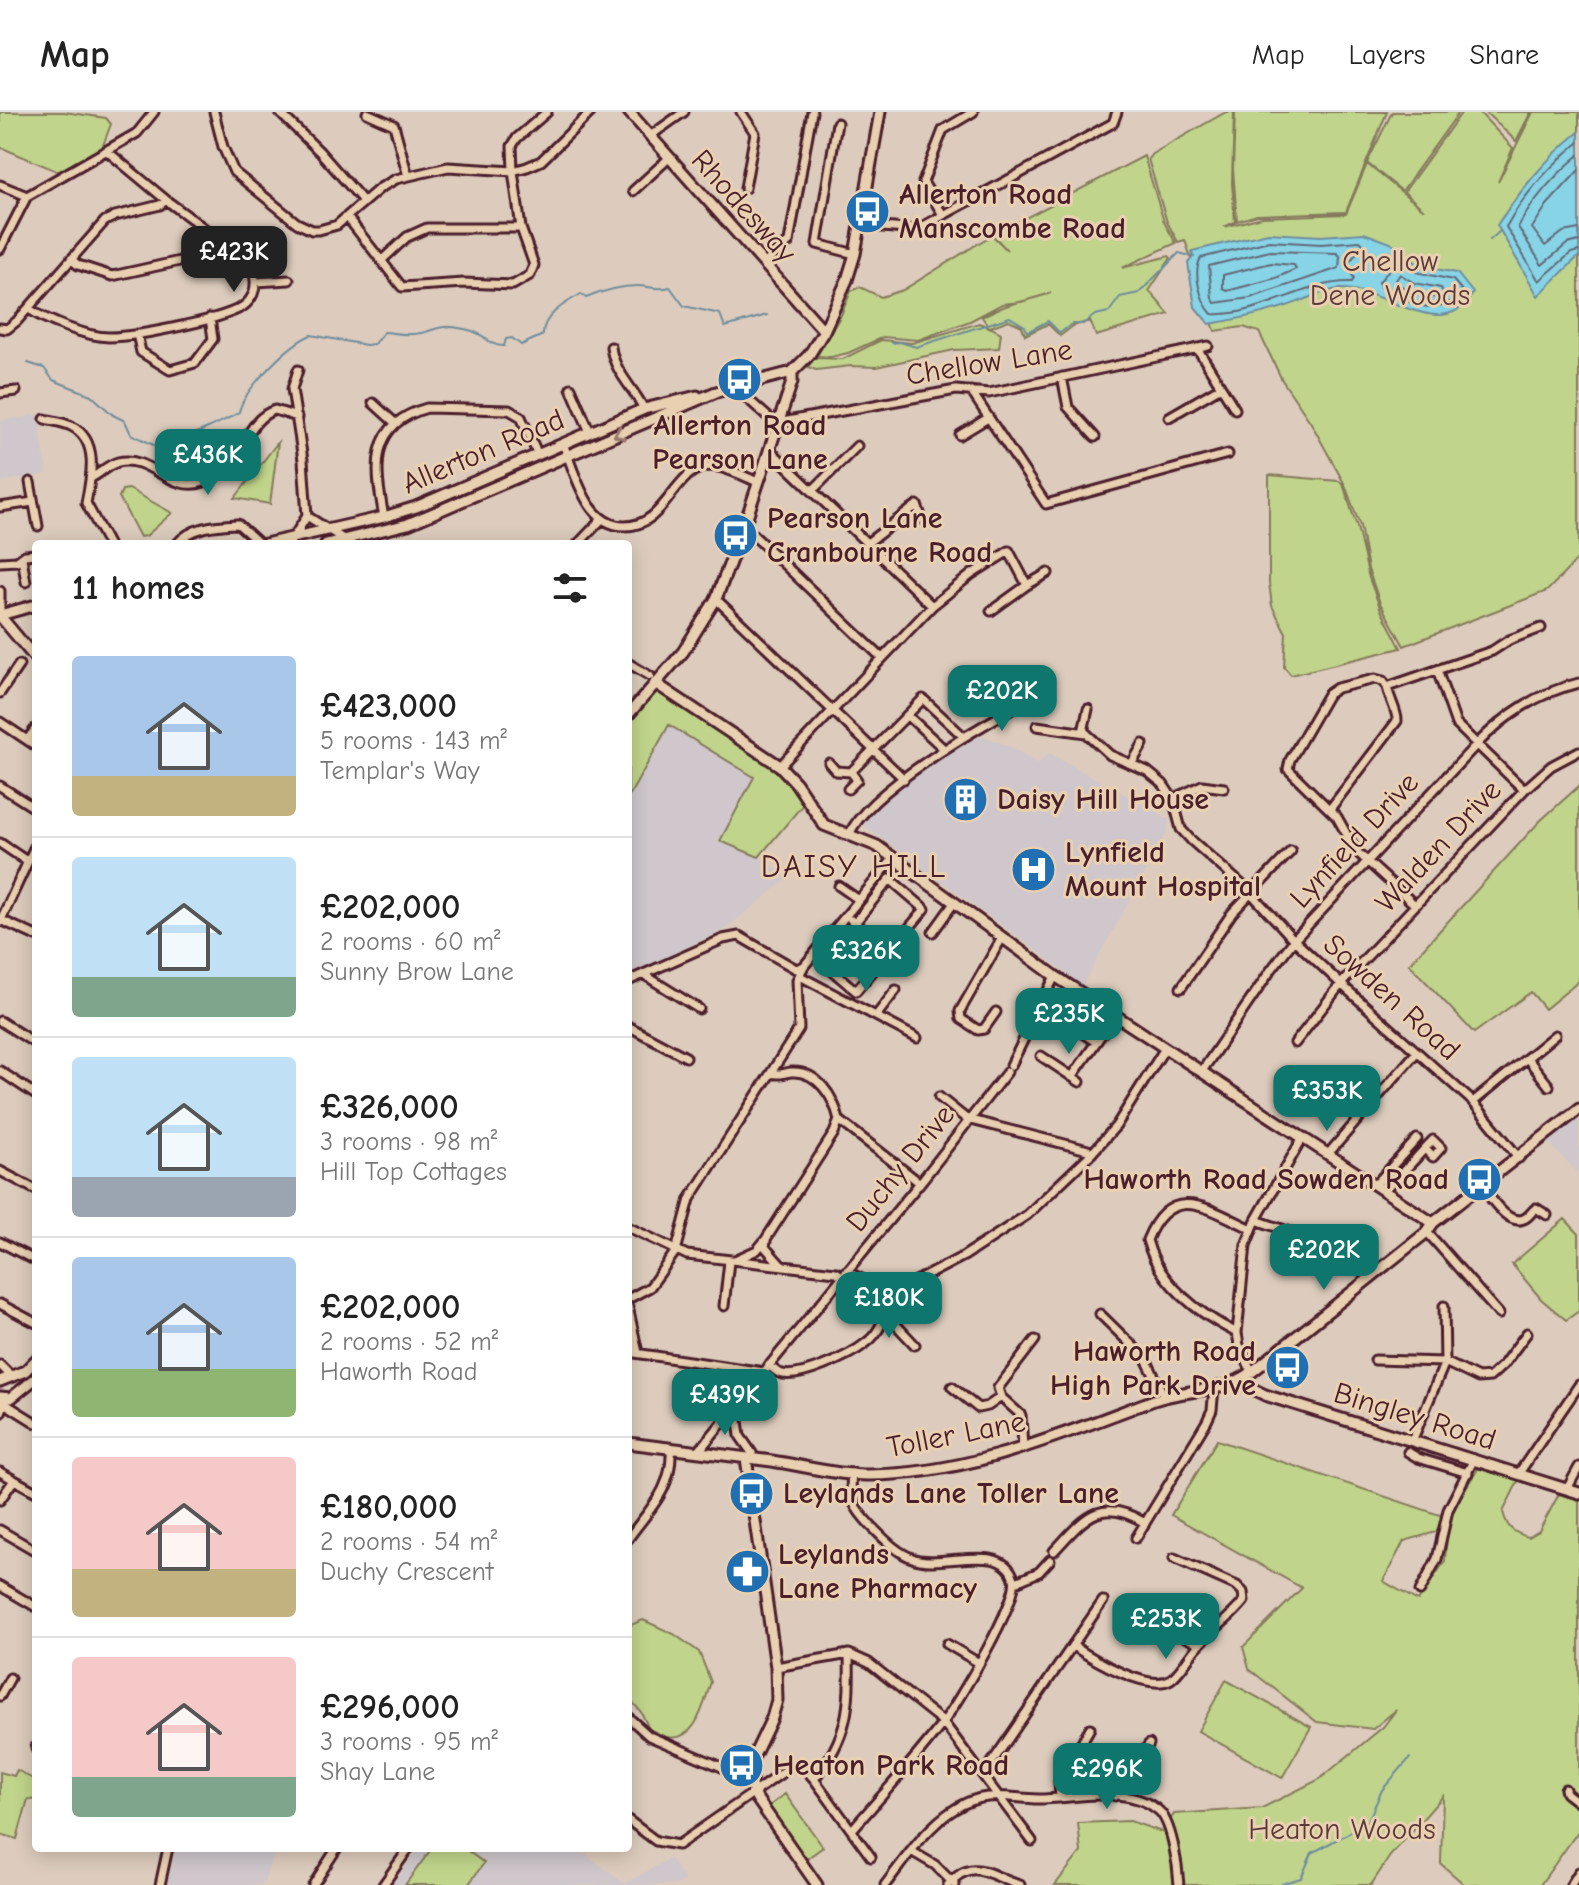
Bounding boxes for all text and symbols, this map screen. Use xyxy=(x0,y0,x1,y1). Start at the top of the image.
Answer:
text: Map xyxy=(40,33,110,77)
text: Map xyxy=(1252,39,1305,71)
text: Layers xyxy=(1349,39,1425,71)
text: Share xyxy=(1469,39,1539,71)
street label: Rhodesway xyxy=(684,143,804,270)
place label: Allerton Road Manscombe Road xyxy=(899,177,1126,246)
bus stop icon: Allerton Road Manscombe Road xyxy=(844,187,892,235)
pin: £423K xyxy=(178,226,290,294)
text: £423K xyxy=(199,237,269,267)
park label: Chellow Dene Woods xyxy=(1310,244,1470,313)
street label: Chellow Lane xyxy=(903,332,1075,393)
bus stop icon: Allerton Road Pearson Lane xyxy=(716,355,764,403)
street label: Allerton Road xyxy=(397,402,569,501)
place label: Allerton Road Pearson Lane xyxy=(652,408,828,477)
one-way arrow xyxy=(613,425,627,441)
pin: £436K xyxy=(152,429,264,497)
text: £436K xyxy=(173,440,243,470)
place label: Pearson Lane Cranbourne Road xyxy=(767,501,992,570)
bus stop icon: Pearson Lane Cranbourne Road xyxy=(712,511,760,559)
icon: filters xyxy=(548,566,592,610)
text: 11 homes xyxy=(72,568,205,608)
pin: £202K xyxy=(946,665,1058,733)
text: £202K xyxy=(966,676,1038,706)
text: £423,000 xyxy=(320,686,457,726)
icon: home xyxy=(136,688,232,784)
text: 5 rooms · 143 m² xyxy=(320,726,507,756)
text: Templar's Way xyxy=(320,756,480,786)
street label: Lynfield Drive xyxy=(1283,765,1426,915)
street label: Walden Drive xyxy=(1368,773,1508,920)
building icon: Daisy Hill House xyxy=(942,775,990,823)
place label: Daisy Hill House xyxy=(997,782,1209,817)
place label: Lynfield Mount Hospital xyxy=(1065,835,1261,904)
hospital icon: Lynfield Mount Hospital xyxy=(1010,845,1058,893)
district label: DAISY HILL xyxy=(761,848,947,885)
text: £202,000 xyxy=(320,887,461,927)
icon: home xyxy=(136,889,232,985)
pin: £326K xyxy=(810,925,922,993)
text: 2 rooms · 60 m² xyxy=(320,927,501,957)
street label: Sowden Road xyxy=(1316,927,1467,1068)
text: £326K xyxy=(830,936,902,966)
text: Sunny Brow Lane xyxy=(320,957,514,987)
pin: £235K xyxy=(1013,988,1125,1056)
text: £235K xyxy=(1033,999,1105,1029)
pin: £353K xyxy=(1271,1065,1383,1133)
text: £353K xyxy=(1291,1076,1363,1106)
text: £326,000 xyxy=(320,1087,459,1127)
icon: home xyxy=(136,1089,232,1185)
street label: Duchy Drive xyxy=(839,1098,962,1239)
text: 3 rooms · 98 m² xyxy=(320,1127,497,1157)
bus stop icon: Haworth Road Sowden Road xyxy=(1456,1155,1504,1203)
text: Hill Top Cottages xyxy=(320,1157,507,1187)
place label: Haworth Road Sowden Road xyxy=(1083,1162,1449,1197)
pin: £202K xyxy=(1268,1224,1380,1292)
text: £202K xyxy=(1288,1235,1360,1265)
pin: £180K xyxy=(833,1272,945,1340)
text: £180K xyxy=(854,1283,924,1313)
text: £202,000 xyxy=(320,1287,461,1327)
icon: home xyxy=(136,1289,232,1385)
text: 2 rooms · 52 m² xyxy=(320,1327,498,1357)
place label: Haworth Road High Park Drive xyxy=(1050,1334,1256,1403)
bus stop icon: Haworth Road High Park Drive xyxy=(1263,1344,1311,1392)
text: Haworth Road xyxy=(320,1357,478,1387)
pin: £439K xyxy=(669,1369,781,1437)
street label: Bingley Road xyxy=(1330,1375,1500,1458)
text: £439K xyxy=(690,1380,760,1410)
street label: Toller Lane xyxy=(884,1404,1028,1465)
bus stop icon: Leylands Lane Toller Lane xyxy=(728,1469,776,1517)
place label: Leylands Lane Toller Lane xyxy=(783,1476,1119,1511)
text: £180,000 xyxy=(320,1487,457,1527)
icon: home xyxy=(136,1489,232,1585)
text: 2 rooms · 54 m² xyxy=(320,1527,497,1557)
place label: Leylands Lane Pharmacy xyxy=(778,1537,977,1606)
pharmacy icon: Leylands Lane Pharmacy xyxy=(723,1547,771,1595)
text: Duchy Crescent xyxy=(320,1557,493,1587)
pin: £253K xyxy=(1110,1593,1222,1661)
text: £253K xyxy=(1130,1604,1202,1634)
text: £296,000 xyxy=(320,1687,460,1727)
icon: home xyxy=(136,1689,232,1785)
text: 3 rooms · 95 m² xyxy=(320,1727,498,1757)
bus stop icon: Heaton Park Road xyxy=(718,1741,766,1789)
pin: £296K xyxy=(1051,1743,1163,1811)
place label: Heaton Park Road xyxy=(773,1748,1009,1783)
text: £296K xyxy=(1071,1754,1143,1784)
text: Shay Lane xyxy=(320,1757,435,1787)
park label: Heaton Woods xyxy=(1248,1812,1436,1847)

